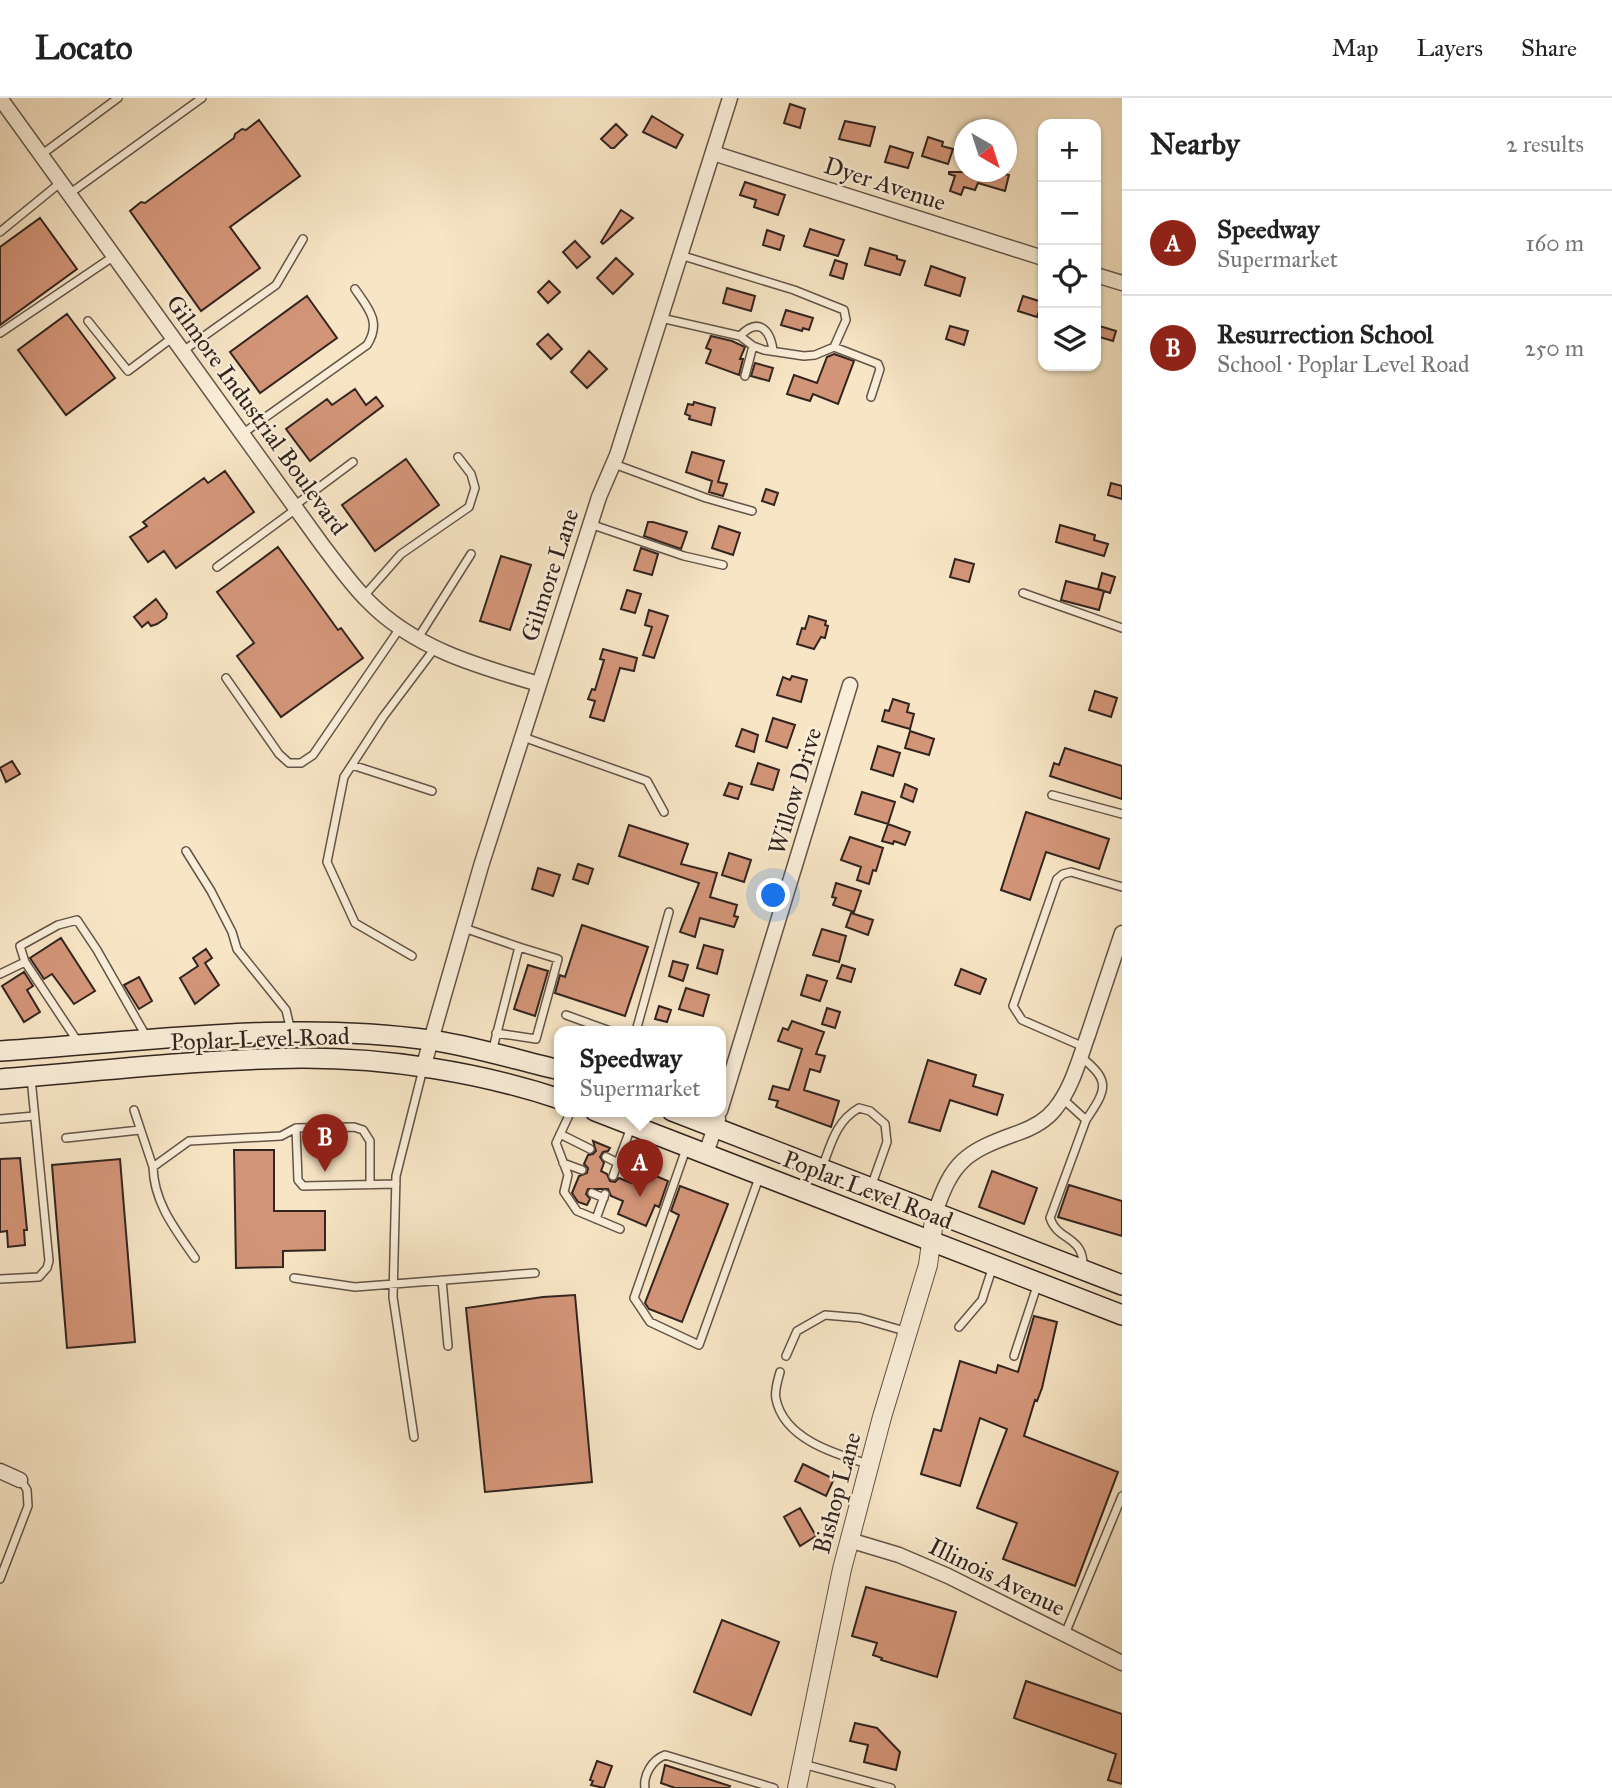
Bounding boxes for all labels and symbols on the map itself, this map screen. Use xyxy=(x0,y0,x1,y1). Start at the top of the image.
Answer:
north arrow xyxy=(954,119,1017,182)
street label: Dyer Avenue xyxy=(820,150,950,218)
street label: Gilmore Industrial Boulevard xyxy=(160,289,354,541)
street label: Gilmore Lane xyxy=(514,505,586,645)
street label: Willow Drive xyxy=(762,724,828,858)
your location xyxy=(756,878,790,912)
street label: Poplar Level Road xyxy=(170,1021,350,1057)
pin: B xyxy=(302,1114,348,1172)
pin: A xyxy=(617,1139,663,1197)
street label: Poplar Level Road xyxy=(779,1144,957,1236)
street label: Bishop Lane xyxy=(806,1429,868,1557)
street label: Illinois Avenue xyxy=(924,1531,1070,1623)

